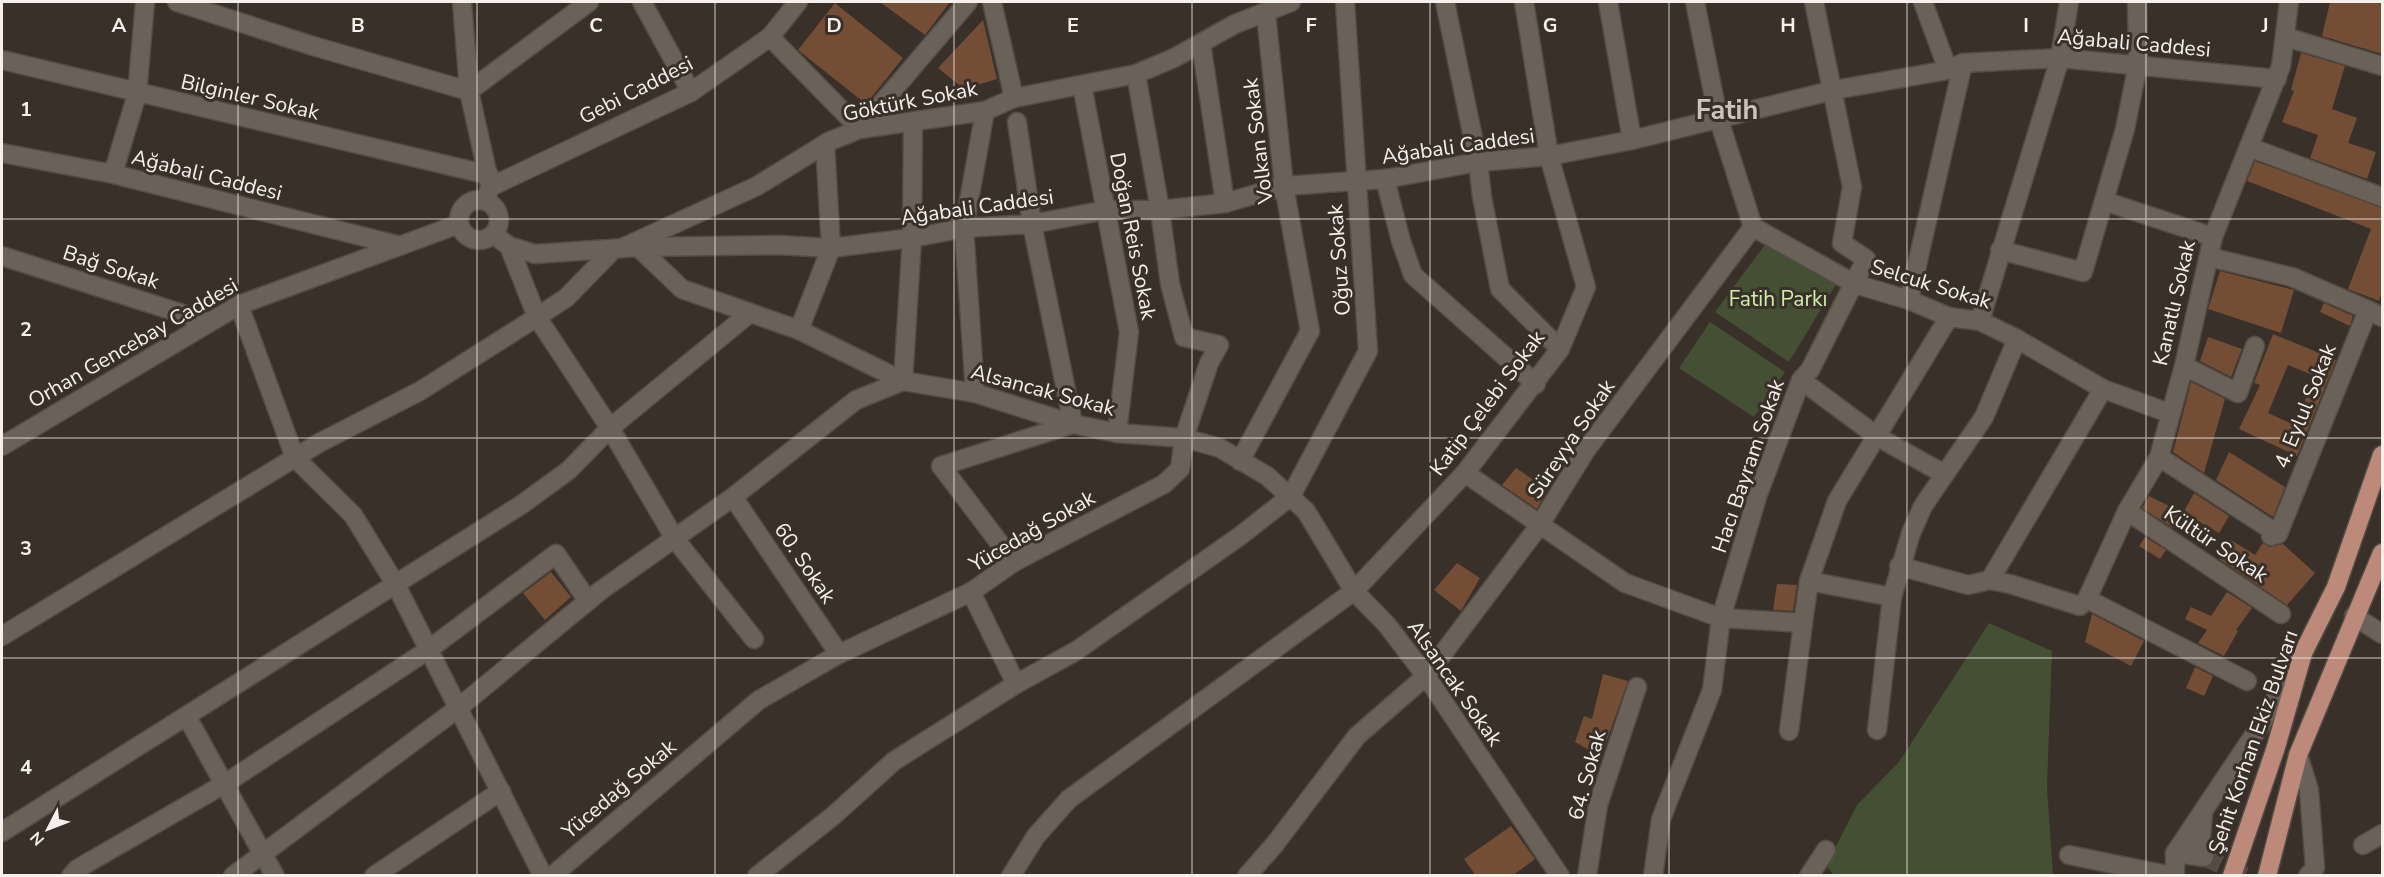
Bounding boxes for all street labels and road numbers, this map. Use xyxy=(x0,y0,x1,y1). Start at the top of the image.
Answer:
street label: Ağabali Caddesi xyxy=(2056,22,2212,64)
street label: Gebi Caddesi xyxy=(574,49,698,131)
street label: Bilginler Sokak xyxy=(178,67,322,127)
street label: Göktürk Sokak xyxy=(840,74,980,128)
street label: Volkan Sokak xyxy=(1236,76,1280,207)
street label: Ağabali Caddesi xyxy=(1380,121,1536,171)
street label: Ağabali Caddesi xyxy=(129,143,285,207)
street label: Doğan Reis Sokak xyxy=(1103,150,1163,323)
street label: Ağabali Caddesi xyxy=(899,182,1055,232)
street label: Oğuz Sokak xyxy=(1321,203,1357,317)
street label: Kanatlı Sokak xyxy=(2146,237,2202,368)
street label: Bağ Sokak xyxy=(59,238,163,296)
street label: Selcuk Sokak xyxy=(1868,252,1995,316)
street label: Orhan Gencebay Caddesi xyxy=(23,271,243,415)
street label: Katip Çelebi Sokak xyxy=(1423,324,1551,481)
street label: 4. Eylul Sokak xyxy=(2267,339,2343,472)
street label: Alsancak Sokak xyxy=(968,357,1119,423)
street label: Süreyya Sokak xyxy=(1521,374,1621,504)
street label: Hacı Bayram Sokak xyxy=(1705,375,1791,556)
street label: Yücedağ Sokak xyxy=(963,483,1101,579)
street label: Kültür Sokak xyxy=(2159,499,2274,589)
street label: 60. Sokak xyxy=(768,517,843,609)
street label: Alsancak Sokak xyxy=(1401,614,1509,752)
street label: Şehit Korhan Ekiz Bulvarı xyxy=(2202,626,2304,858)
street label: 64. Sokak xyxy=(1562,726,1613,823)
street label: Yücedağ Sokak xyxy=(555,733,682,846)

